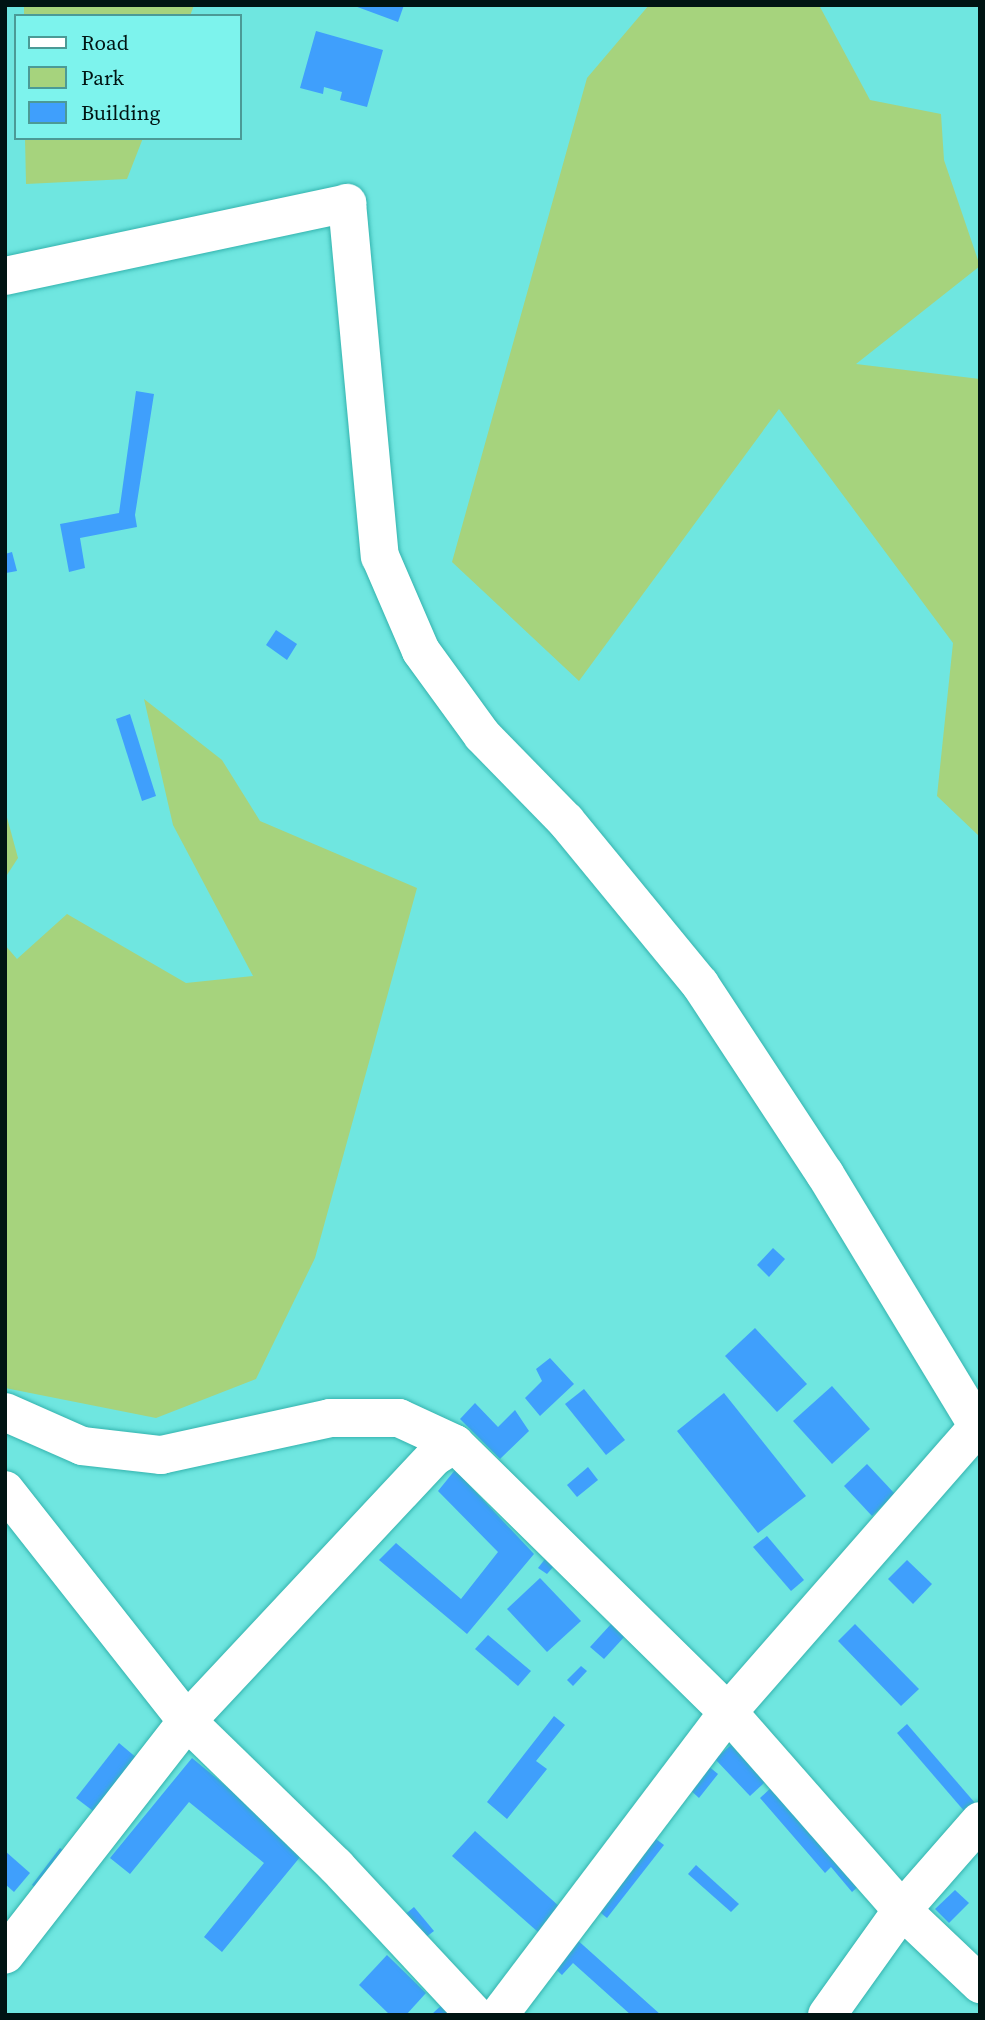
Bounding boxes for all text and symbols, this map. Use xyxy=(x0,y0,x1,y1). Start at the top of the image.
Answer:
legend xyxy=(14,14,242,140)
text: Road xyxy=(81,28,129,57)
text: Park xyxy=(81,63,124,92)
text: Building xyxy=(81,98,160,127)

